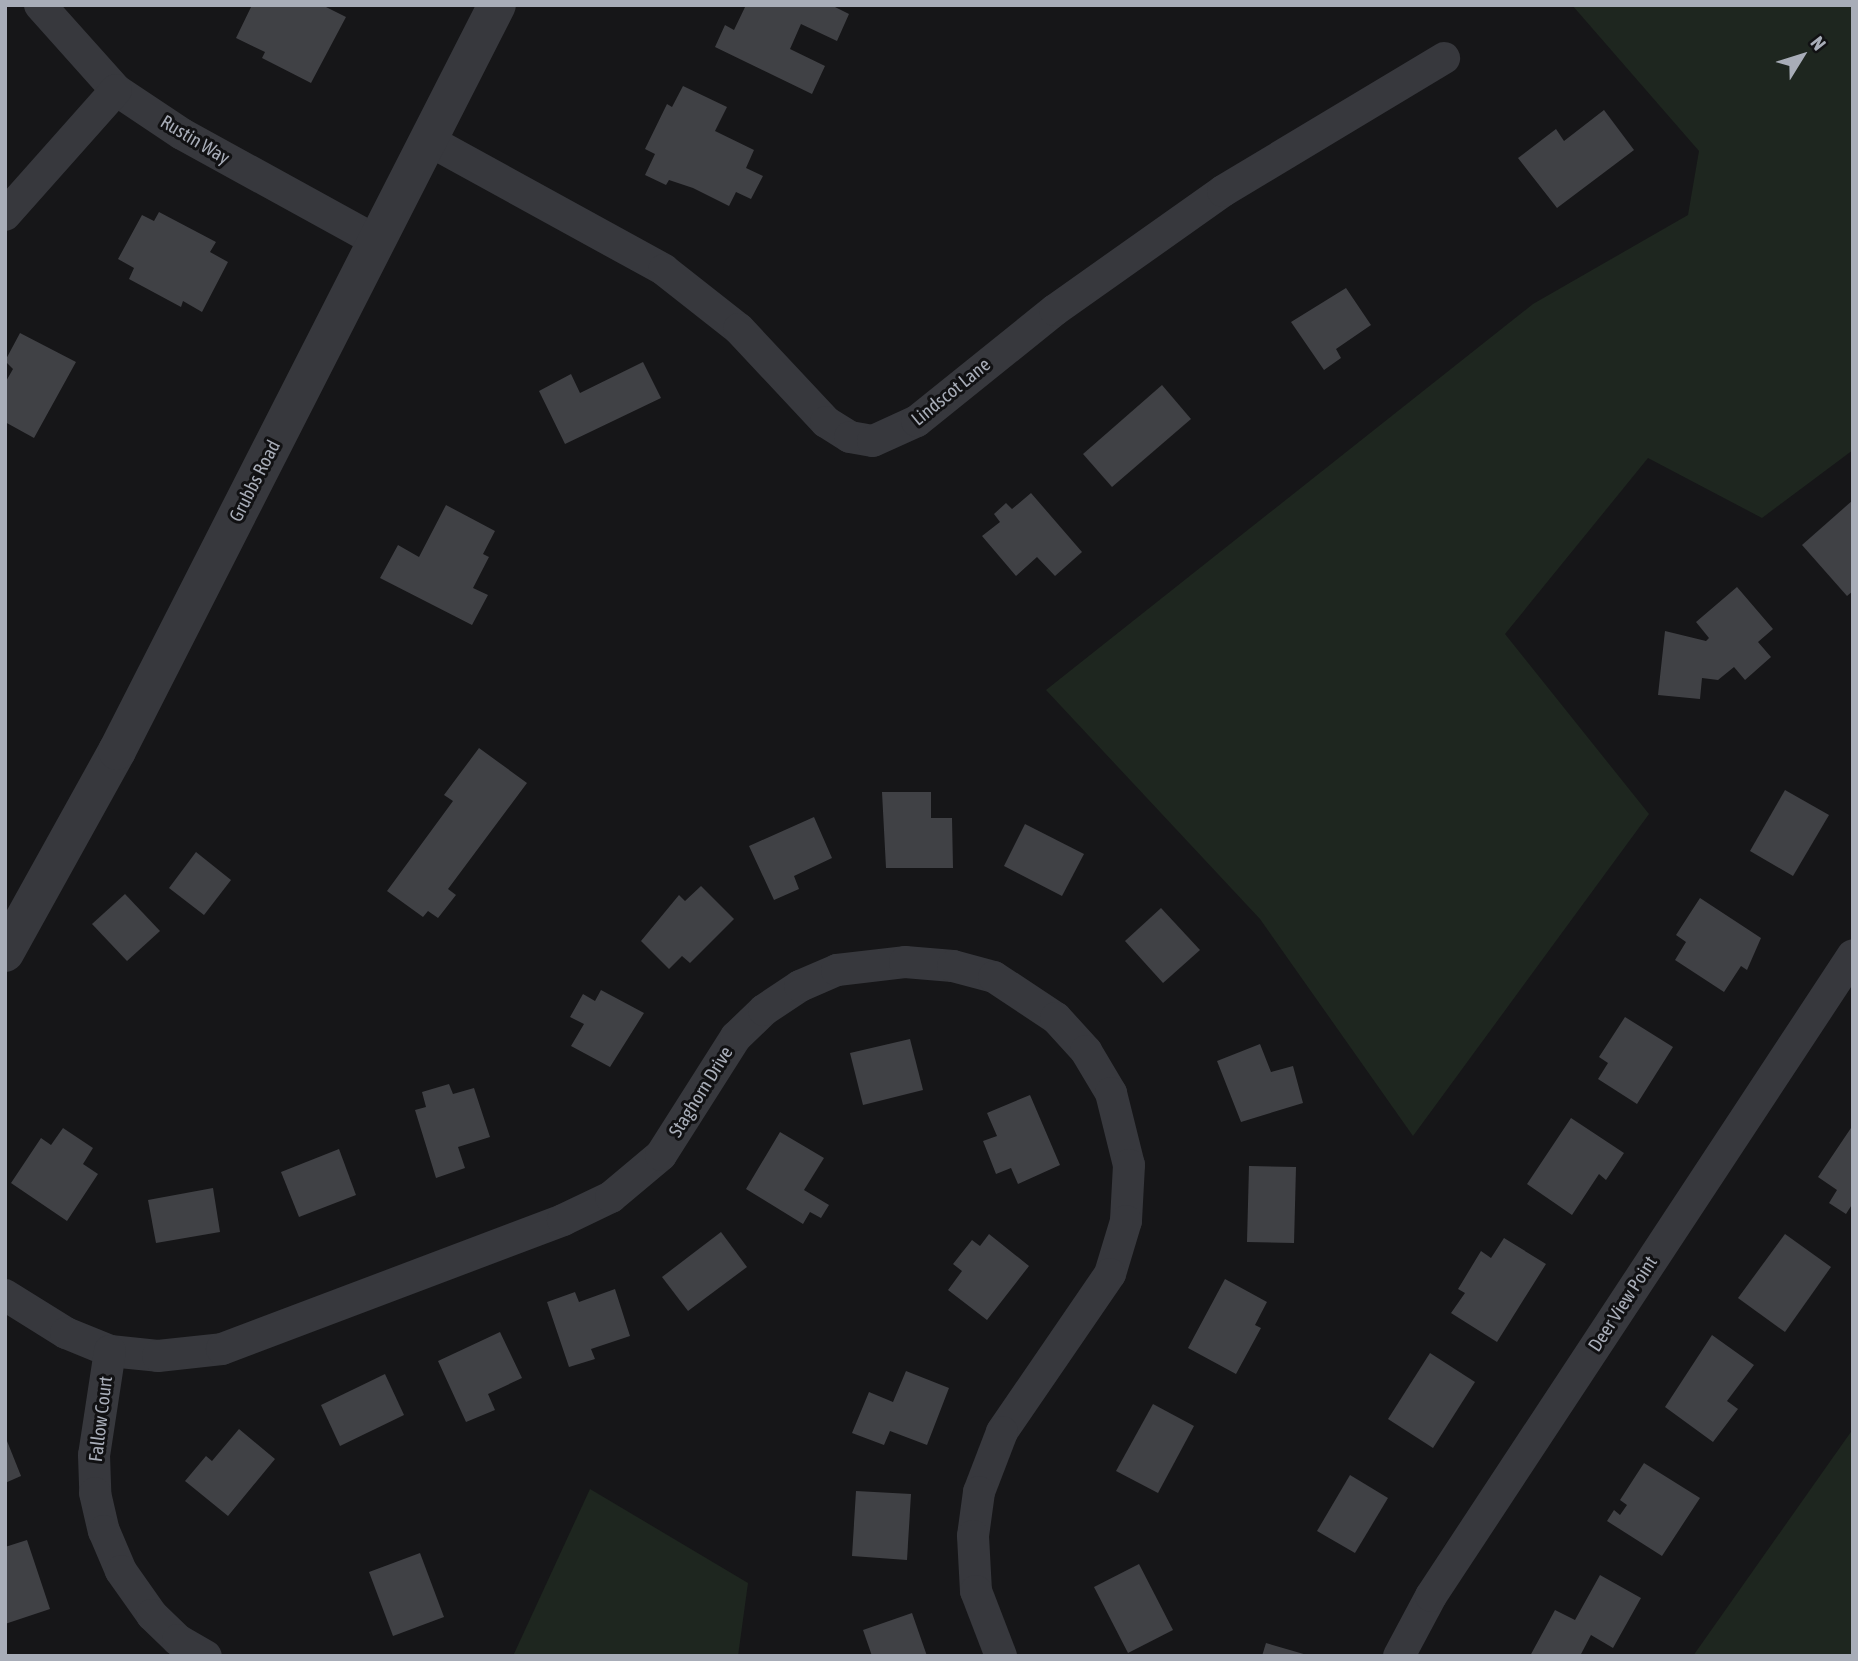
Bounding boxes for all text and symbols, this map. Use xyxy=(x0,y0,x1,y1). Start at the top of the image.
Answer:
north arrow xyxy=(1767,21,1837,91)
text: N xyxy=(1806,32,1831,54)
street label: Rustin Way xyxy=(156,110,234,170)
street label: Lindscot Lane xyxy=(907,353,995,431)
street label: Grubbs Road xyxy=(225,436,285,526)
street label: Staghorn Drive xyxy=(664,1042,738,1142)
street label: Deer View Point xyxy=(1584,1252,1662,1356)
street label: Fallow Court xyxy=(84,1375,118,1463)

